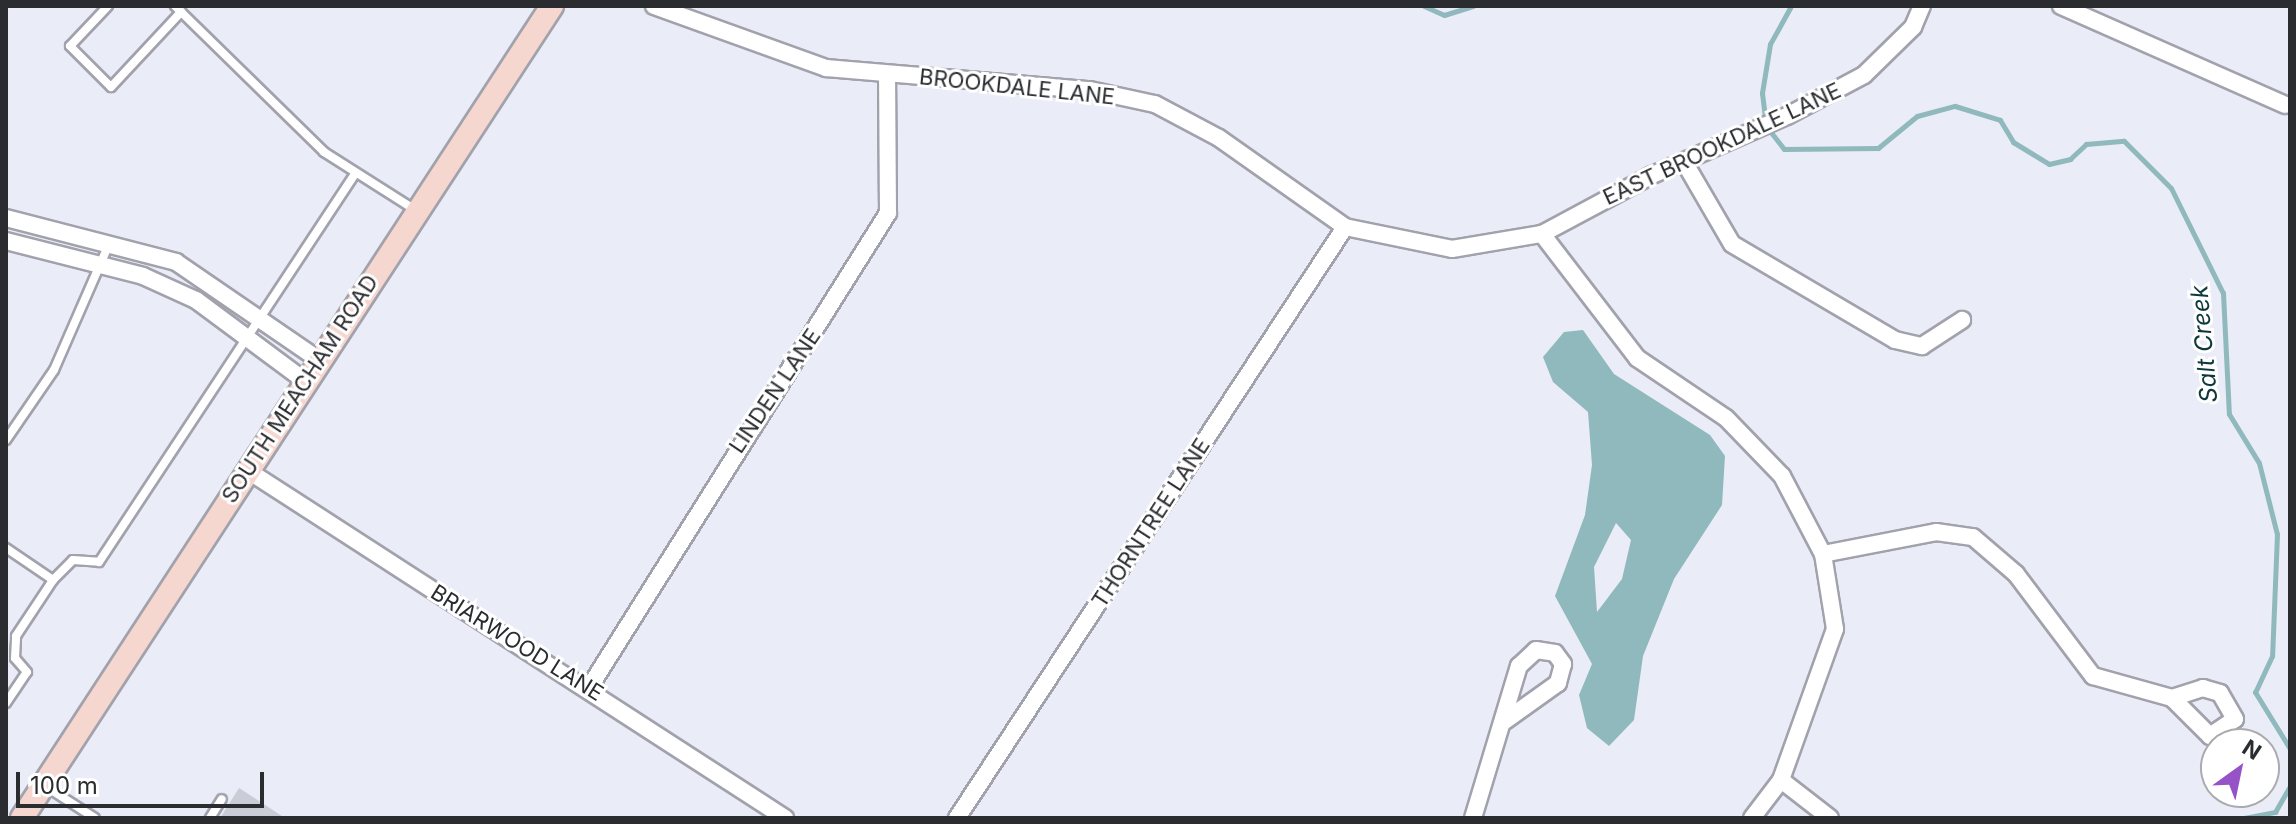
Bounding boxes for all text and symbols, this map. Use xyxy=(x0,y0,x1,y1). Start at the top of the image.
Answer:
street label: BROOKDALE LANE xyxy=(918,64,1116,110)
street label: EAST BROOKDALE LANE xyxy=(1599,77,1845,211)
street label: SOUTH MEACHAM ROAD xyxy=(216,270,384,508)
water label: Salt Creek xyxy=(2185,284,2223,404)
street label: LINDEN LANE xyxy=(724,324,826,458)
street label: THORNTREE LANE xyxy=(1086,433,1216,613)
street label: BRIARWOOD LANE xyxy=(426,579,608,707)
north arrow xyxy=(2200,728,2280,808)
text: N xyxy=(2238,734,2266,765)
scale bar xyxy=(20,756,268,806)
text: 100 m xyxy=(30,771,98,800)

